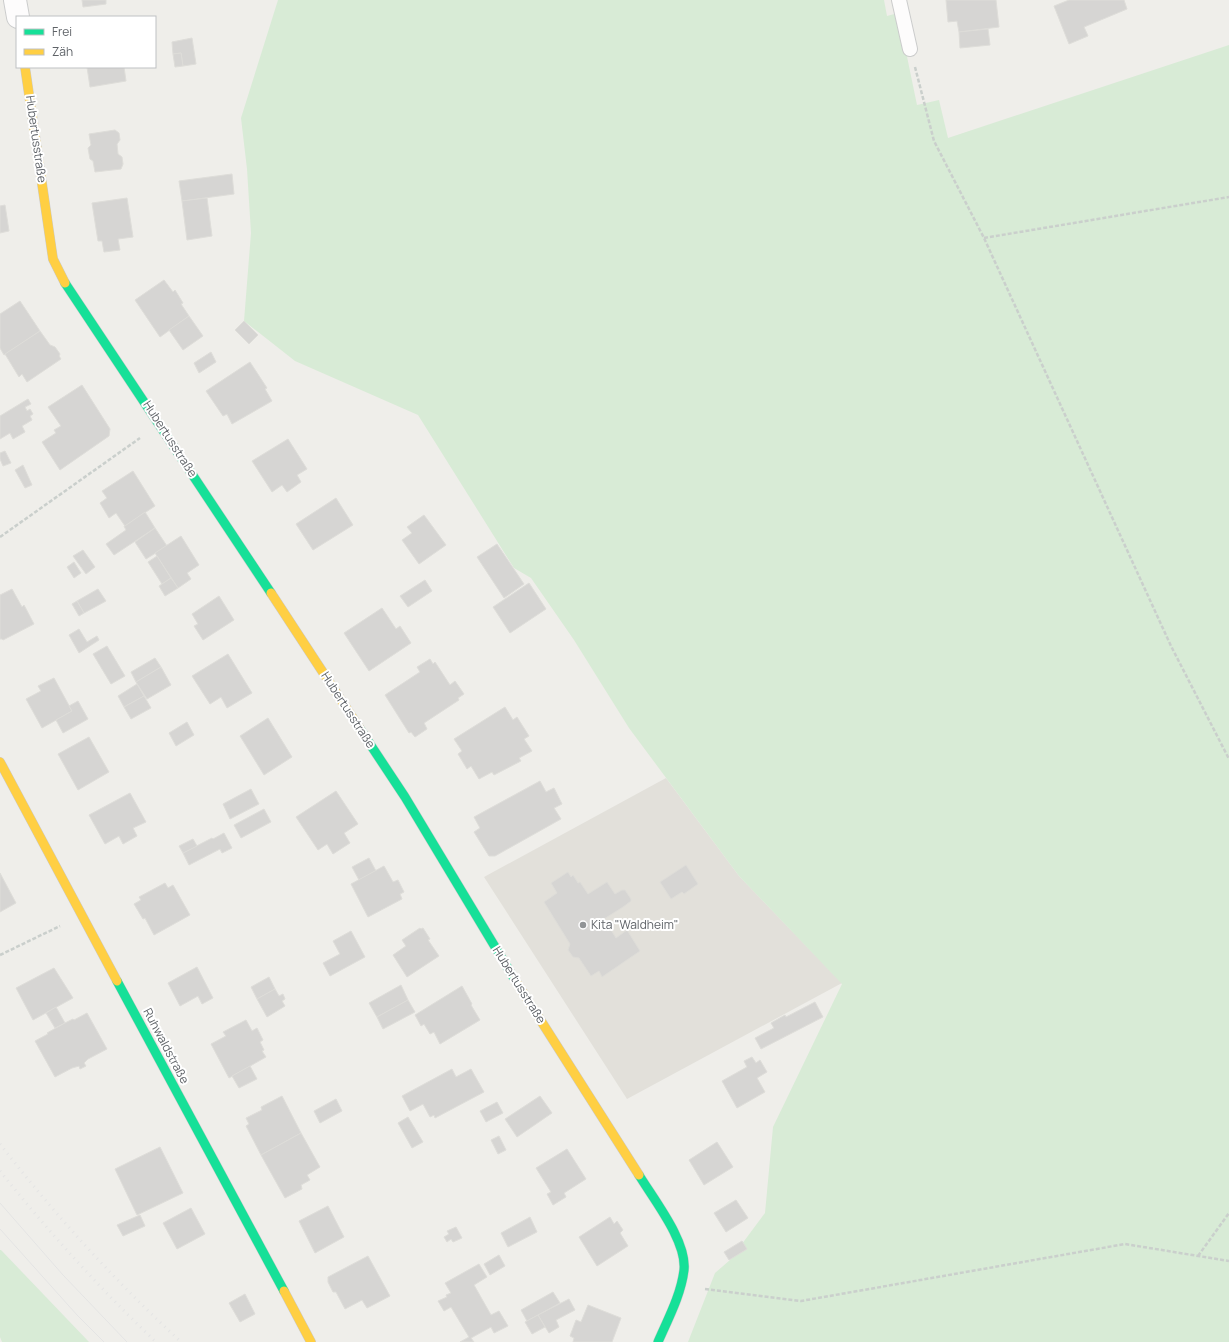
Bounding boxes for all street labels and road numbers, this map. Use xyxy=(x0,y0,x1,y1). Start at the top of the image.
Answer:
street label: Hubertusstraße xyxy=(22,94,51,184)
street label: Hubertusstraße xyxy=(139,397,202,480)
street label: Hubertusstraße xyxy=(317,668,380,751)
street label: Hubertusstraße xyxy=(489,943,550,1027)
street label: Ruhwaldstraße xyxy=(139,1005,194,1087)

